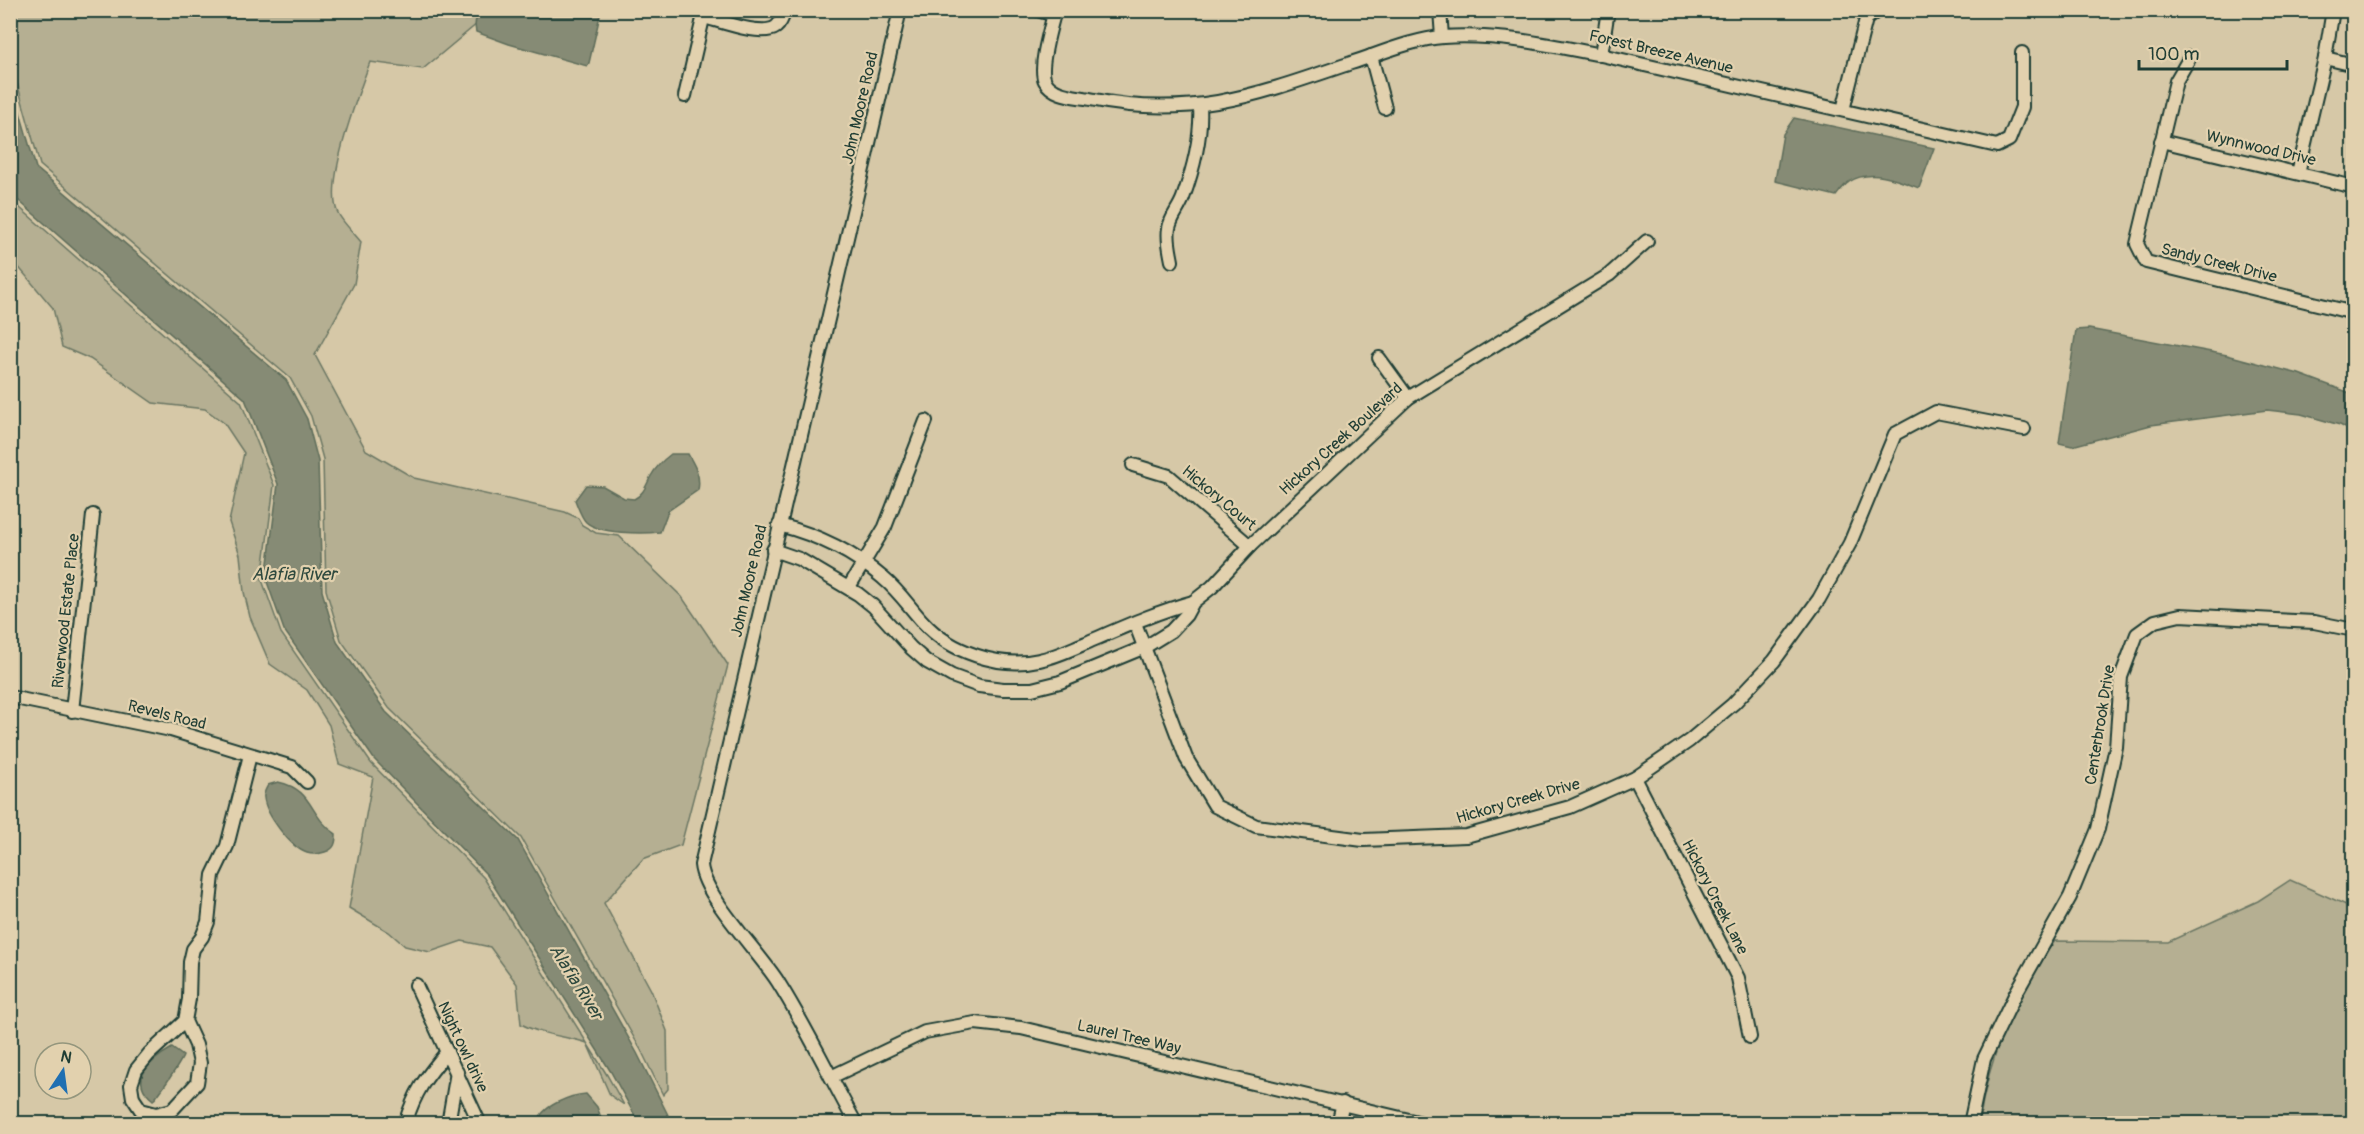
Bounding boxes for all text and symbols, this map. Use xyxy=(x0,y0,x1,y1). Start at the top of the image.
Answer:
street label: Forest Breeze Avenue xyxy=(1587,26,1735,78)
scale bar xyxy=(2139,33,2288,71)
text: 100 m xyxy=(2148,43,2200,66)
street label: John Moore Road xyxy=(837,50,883,166)
street label: Wynnwood Drive xyxy=(2204,126,2318,170)
street label: Sandy Creek Drive xyxy=(2159,239,2279,287)
street label: Hickory Creek Boulevard xyxy=(1275,378,1407,500)
street label: Hickory Court xyxy=(1178,461,1261,535)
street label: John Moore Road xyxy=(726,523,772,639)
street label: Riverwood Estate Place xyxy=(48,533,84,689)
water label: Alafia River xyxy=(252,563,339,586)
street label: Centerbrook Drive xyxy=(2081,664,2119,786)
street label: Revels Road xyxy=(126,696,208,734)
street label: Hickory Creek Drive xyxy=(1454,774,1582,828)
street label: Hickory Creek Lane xyxy=(1677,836,1753,958)
water label: Alafia River xyxy=(544,940,610,1026)
street label: Night owl drive xyxy=(433,998,493,1096)
street label: Laurel Tree Way xyxy=(1075,1015,1183,1059)
north arrow xyxy=(33,1041,93,1101)
text: N xyxy=(59,1046,74,1068)

